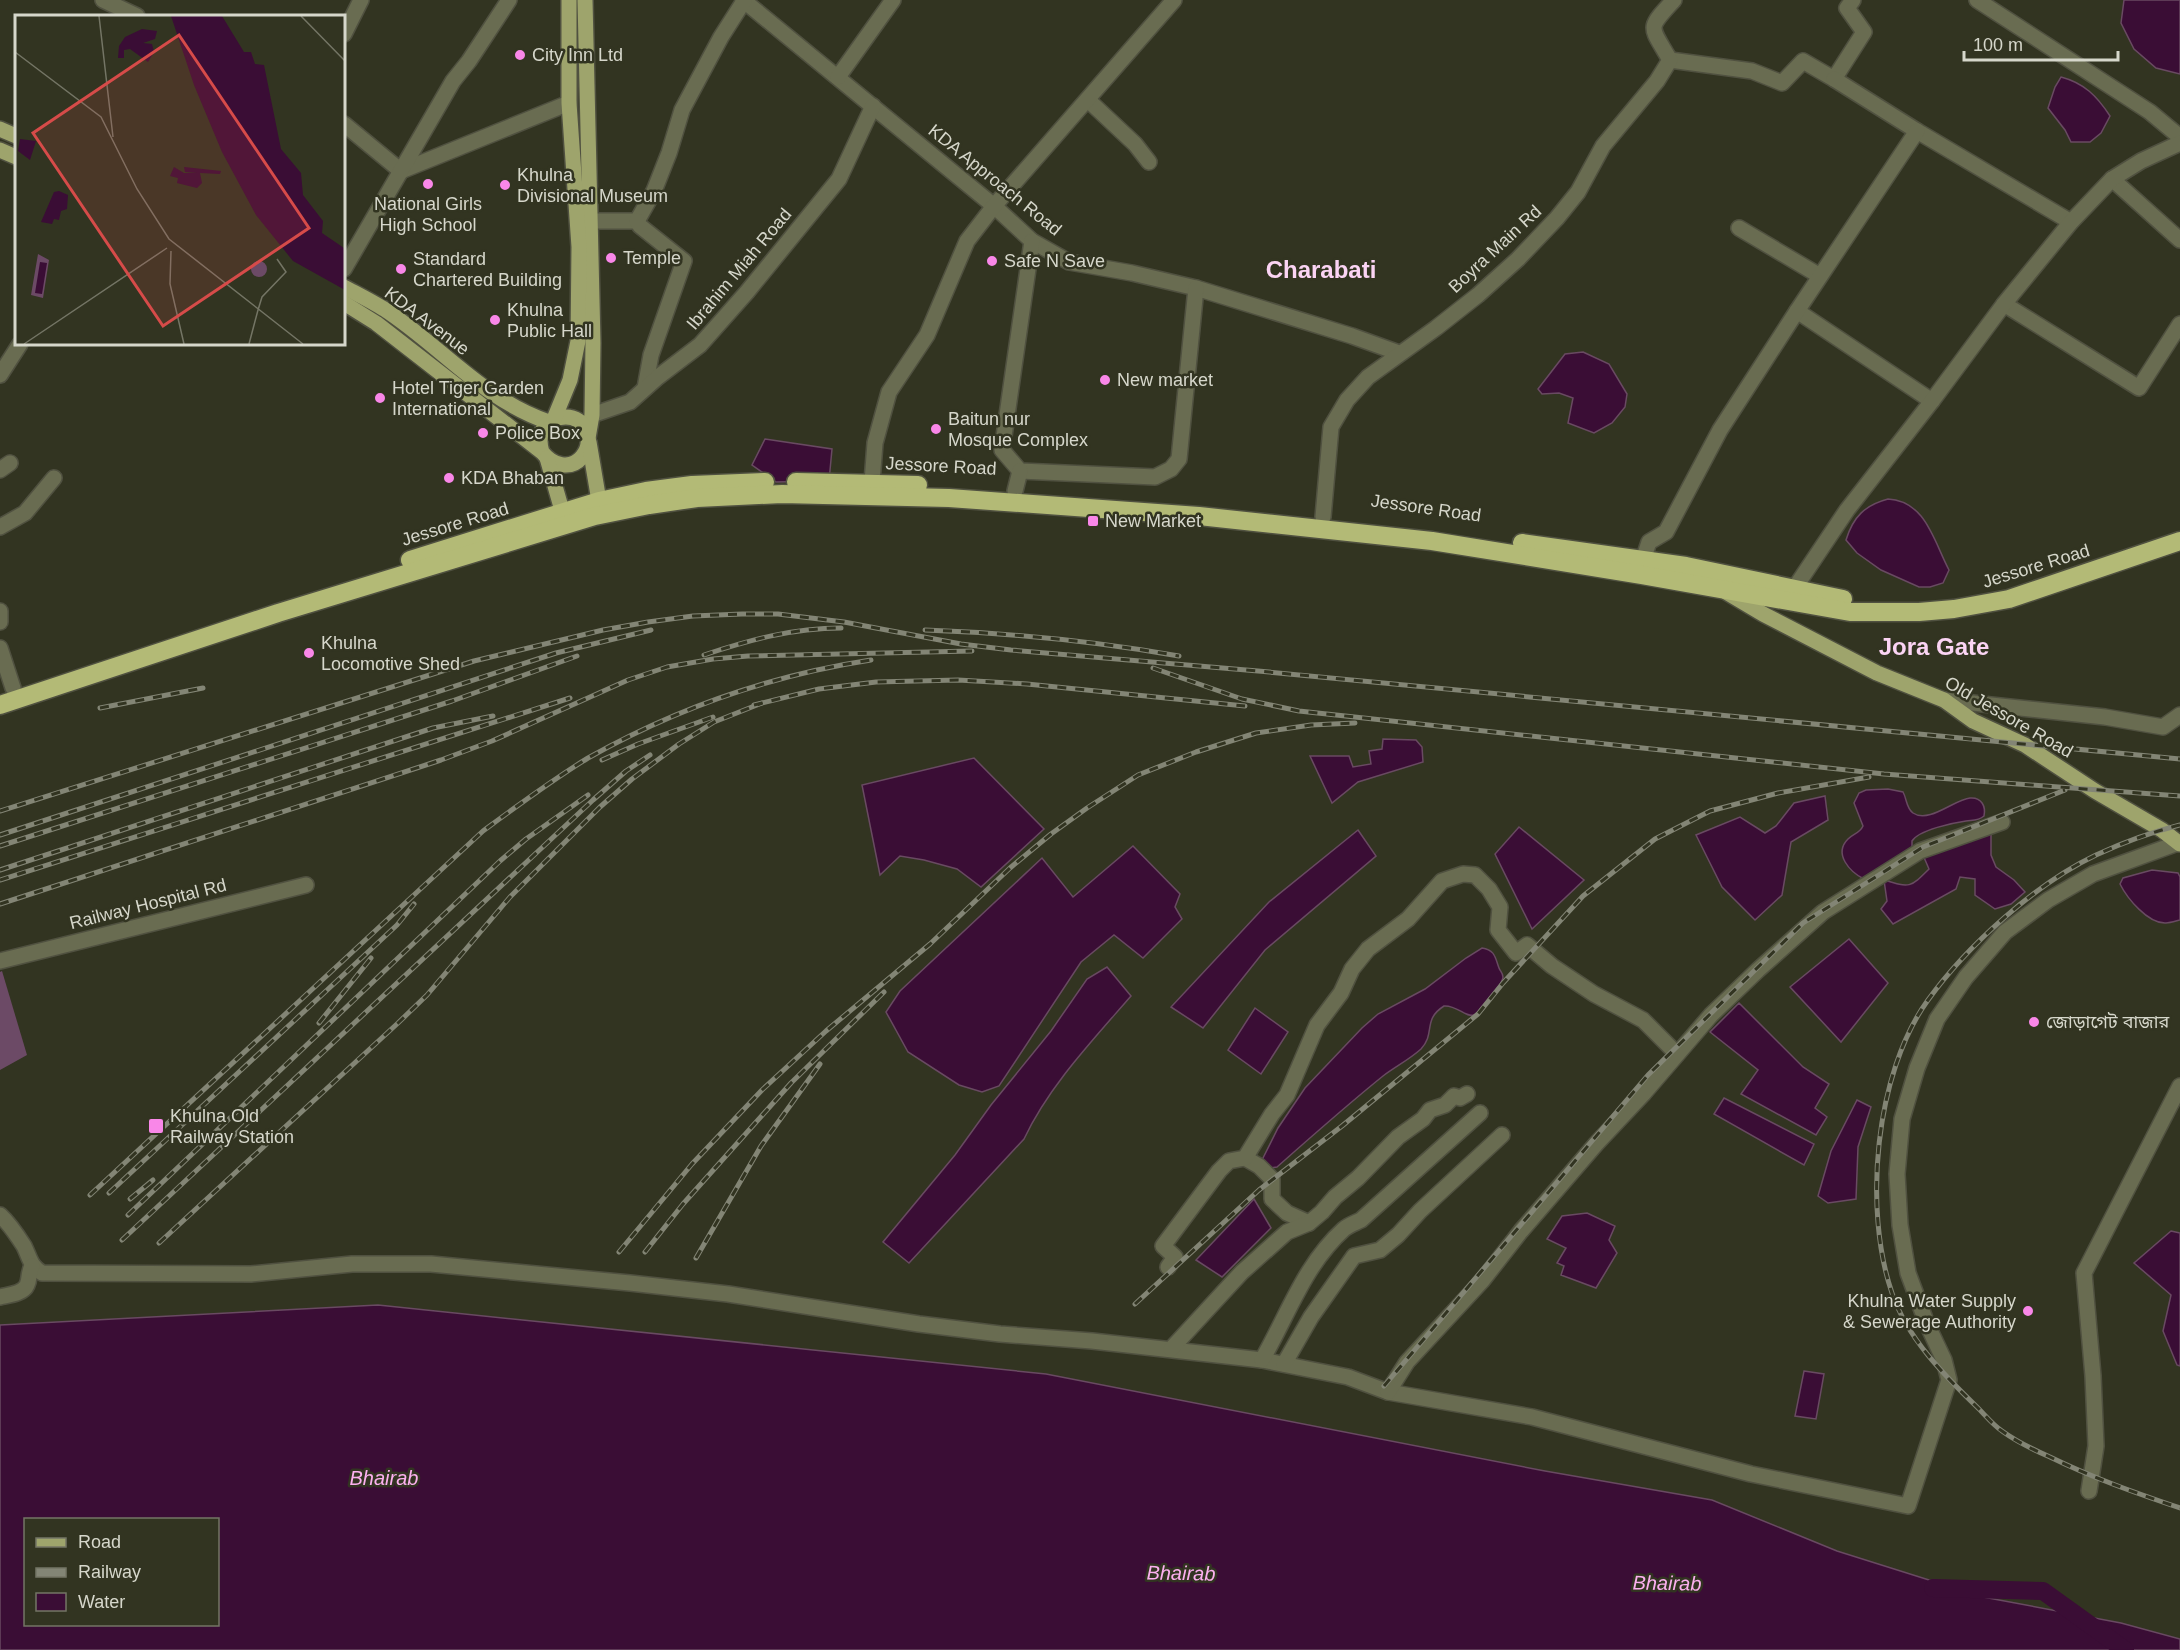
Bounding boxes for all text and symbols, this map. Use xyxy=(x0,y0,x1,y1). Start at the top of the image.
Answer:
inset map xyxy=(15,15,345,345)
scale bar xyxy=(1964,24,2118,62)
text: 100 m xyxy=(1973,35,2023,55)
place label: City Inn Ltd xyxy=(532,45,623,65)
marker: City Inn Ltd xyxy=(513,48,527,62)
street label: KDA Approach Road xyxy=(925,120,1065,240)
place label: Khulna Divisional Museum xyxy=(517,165,668,206)
marker: National Girls High School xyxy=(421,177,435,191)
marker: Khulna Divisional Museum xyxy=(498,178,512,192)
place label: National Girls High School xyxy=(374,194,482,235)
street label: Boyra Main Rd xyxy=(1445,201,1545,297)
street label: Ibrahim Miah Road xyxy=(682,204,796,334)
place label: Temple xyxy=(623,248,681,268)
place label: Standard Chartered Building xyxy=(413,249,562,290)
marker: Temple xyxy=(604,251,618,265)
place label: Safe N Save xyxy=(1004,251,1105,271)
marker: Safe N Save xyxy=(985,254,999,268)
district label: Charabati xyxy=(1266,256,1376,283)
marker: Standard Chartered Building xyxy=(394,262,408,276)
street label: KDA Avenue xyxy=(381,283,473,359)
place label: Khulna Public Hall xyxy=(507,300,592,341)
marker: Khulna Public Hall xyxy=(488,313,502,327)
place label: New market xyxy=(1117,370,1213,390)
marker: New market xyxy=(1098,373,1112,387)
place label: Hotel Tiger Garden International xyxy=(392,378,544,419)
marker: Hotel Tiger Garden International xyxy=(373,391,387,405)
place label: Baitun nur Mosque Complex xyxy=(948,409,1088,450)
marker: Baitun nur Mosque Complex xyxy=(929,422,943,436)
place label: Police Box xyxy=(495,423,580,443)
marker: Police Box xyxy=(476,426,490,440)
street label: Jessore Road xyxy=(885,453,997,479)
place label: KDA Bhaban xyxy=(461,468,564,488)
marker: KDA Bhaban xyxy=(442,471,456,485)
street label: Jessore Road xyxy=(1370,490,1482,526)
street label: Jessore Road xyxy=(399,498,511,550)
place label: New Market xyxy=(1105,511,1201,531)
marker: New Market xyxy=(1086,514,1100,528)
street label: Jessore Road xyxy=(1980,540,2092,592)
place label: Khulna Locomotive Shed xyxy=(321,633,460,674)
district label: Jora Gate xyxy=(1879,633,1989,660)
marker: Khulna Locomotive Shed xyxy=(302,646,316,660)
street label: Old Jessore Road xyxy=(1942,672,2076,762)
street label: Railway Hospital Rd xyxy=(67,875,229,933)
place label: জোড়াগেট বাজার xyxy=(2046,1012,2169,1032)
marker: জোড়াগেট বাজার xyxy=(2027,1015,2041,1029)
place label: Khulna Old Railway Station xyxy=(170,1106,294,1147)
marker: Khulna Old Railway Station xyxy=(147,1117,165,1135)
place label: Khulna Water Supply & Sewerage Authority xyxy=(1843,1291,2016,1332)
marker: Khulna Water Supply & Sewerage Authority xyxy=(2021,1304,2035,1318)
water label: Bhairab xyxy=(350,1467,418,1489)
legend xyxy=(24,1518,219,1626)
text: Road xyxy=(78,1532,121,1552)
water label: Bhairab xyxy=(1146,1561,1216,1585)
text: Railway xyxy=(78,1562,141,1582)
water label: Bhairab xyxy=(1632,1571,1702,1595)
text: Water xyxy=(78,1592,125,1612)

